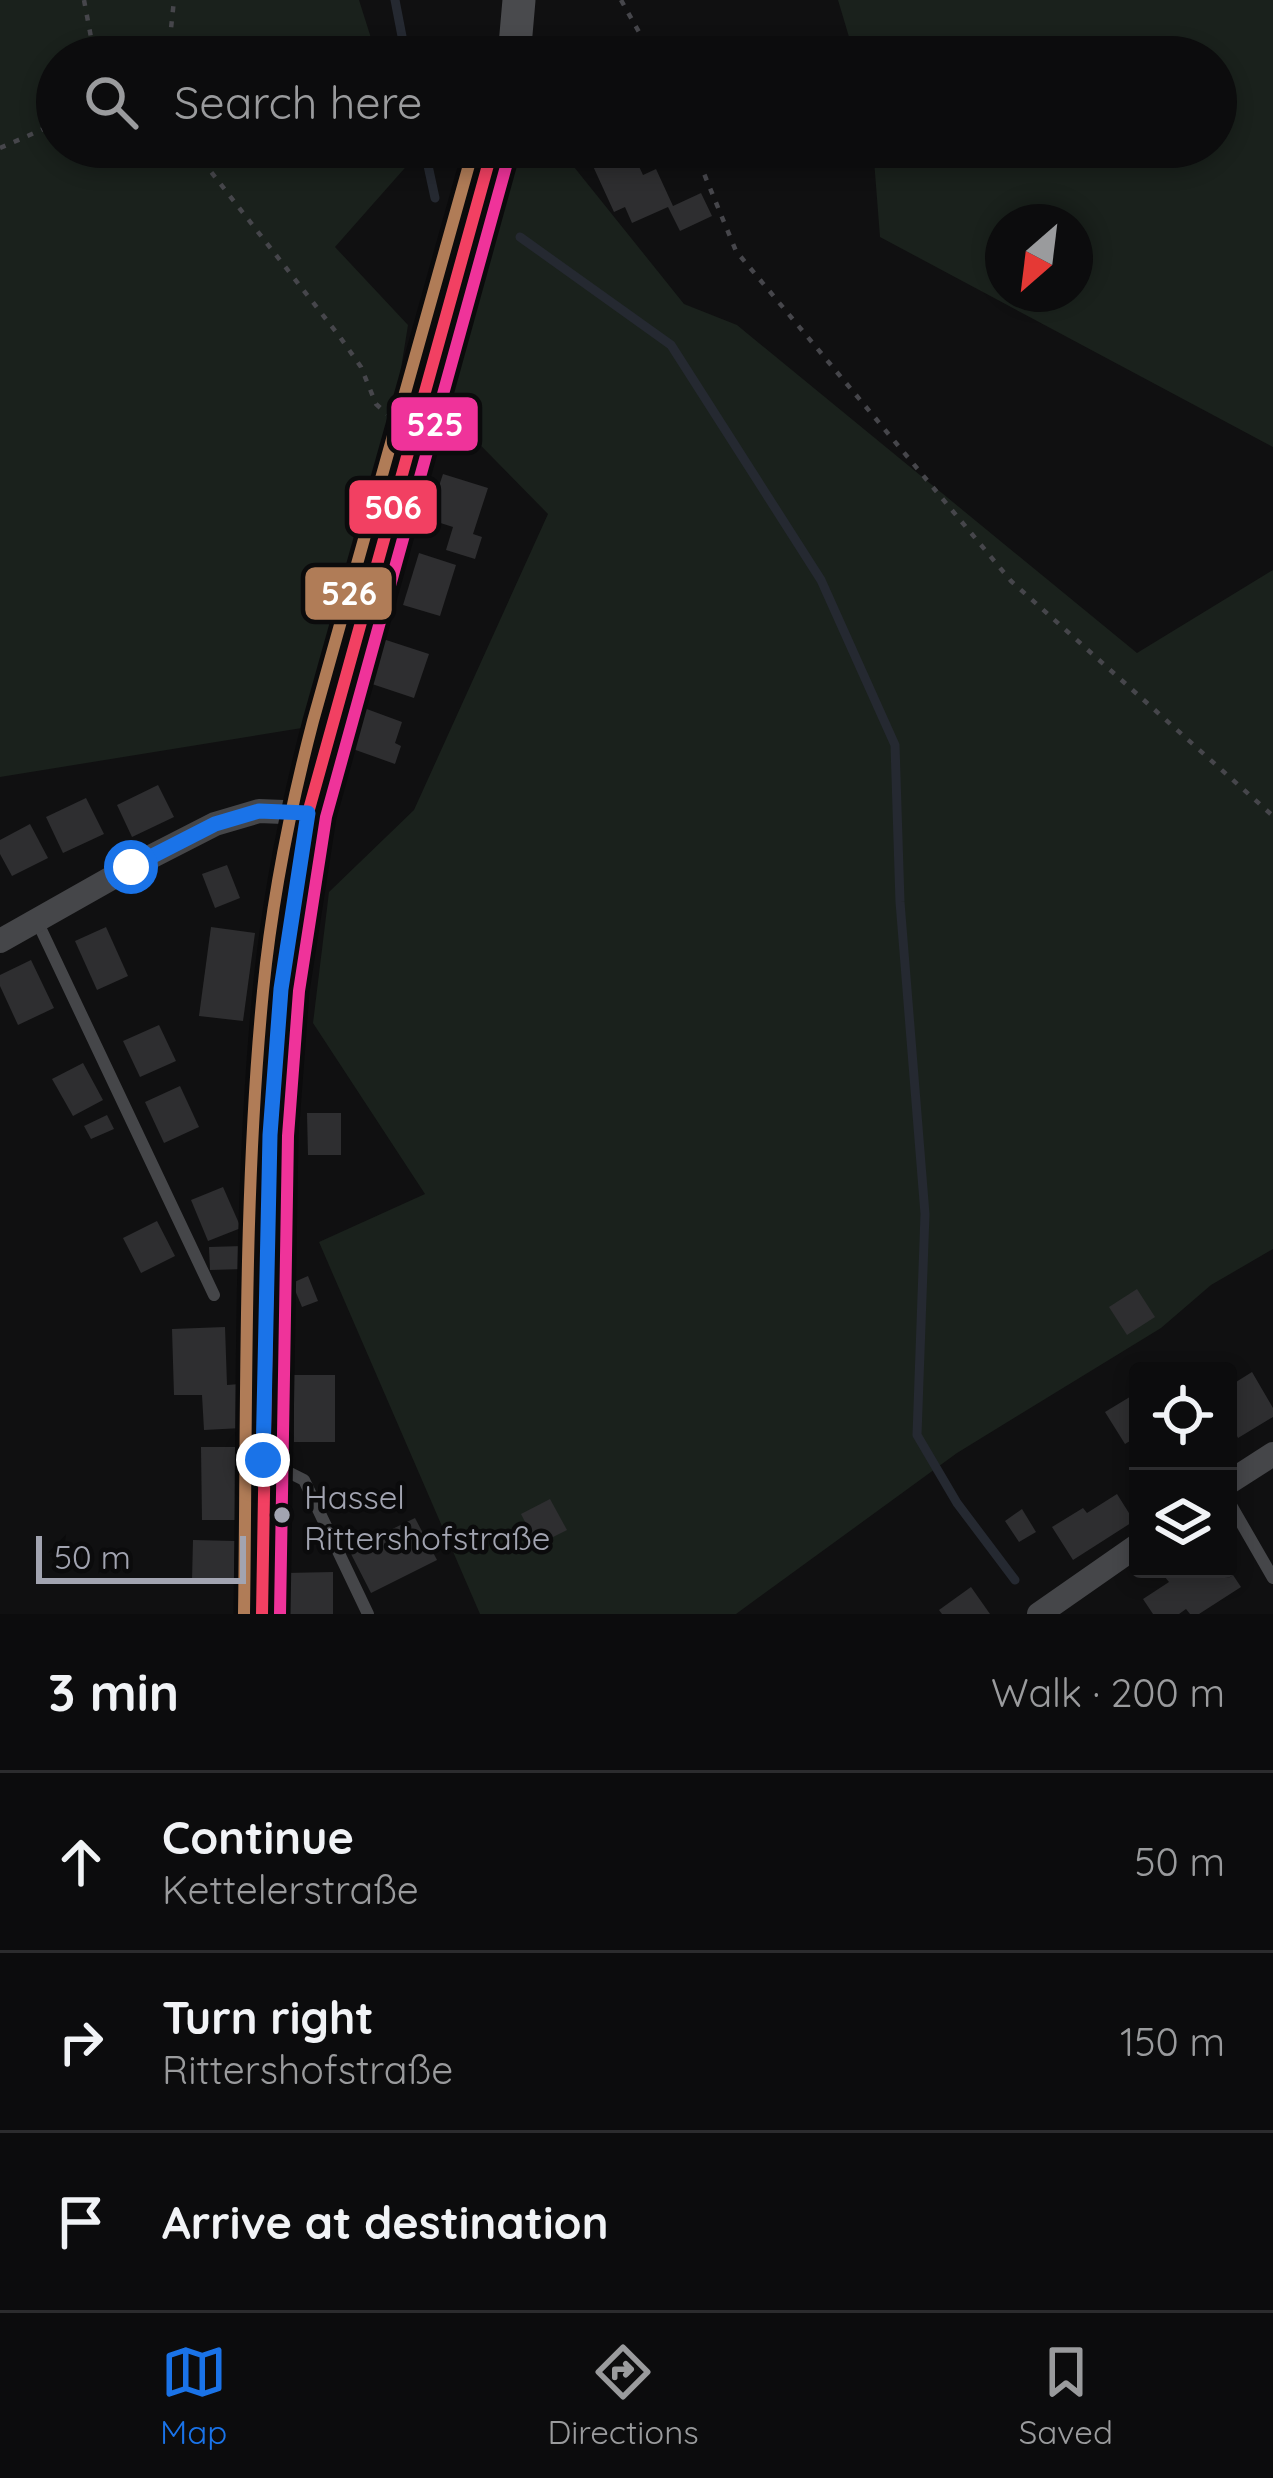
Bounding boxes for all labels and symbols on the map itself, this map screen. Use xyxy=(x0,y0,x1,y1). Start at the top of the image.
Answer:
north arrow xyxy=(985,204,1093,312)
line badge: 525 xyxy=(389,395,480,453)
text: 525 xyxy=(407,403,463,444)
line badge: 506 xyxy=(347,478,439,536)
text: 506 xyxy=(364,486,422,527)
line badge: 526 xyxy=(303,565,394,622)
text: 526 xyxy=(321,572,377,613)
route start xyxy=(104,840,158,894)
route end xyxy=(236,1433,290,1487)
place label: Hassel Rittershofstraße xyxy=(304,1476,550,1558)
marker: Hassel Rittershofstraße xyxy=(271,1504,293,1526)
scale bar xyxy=(36,1530,246,1583)

